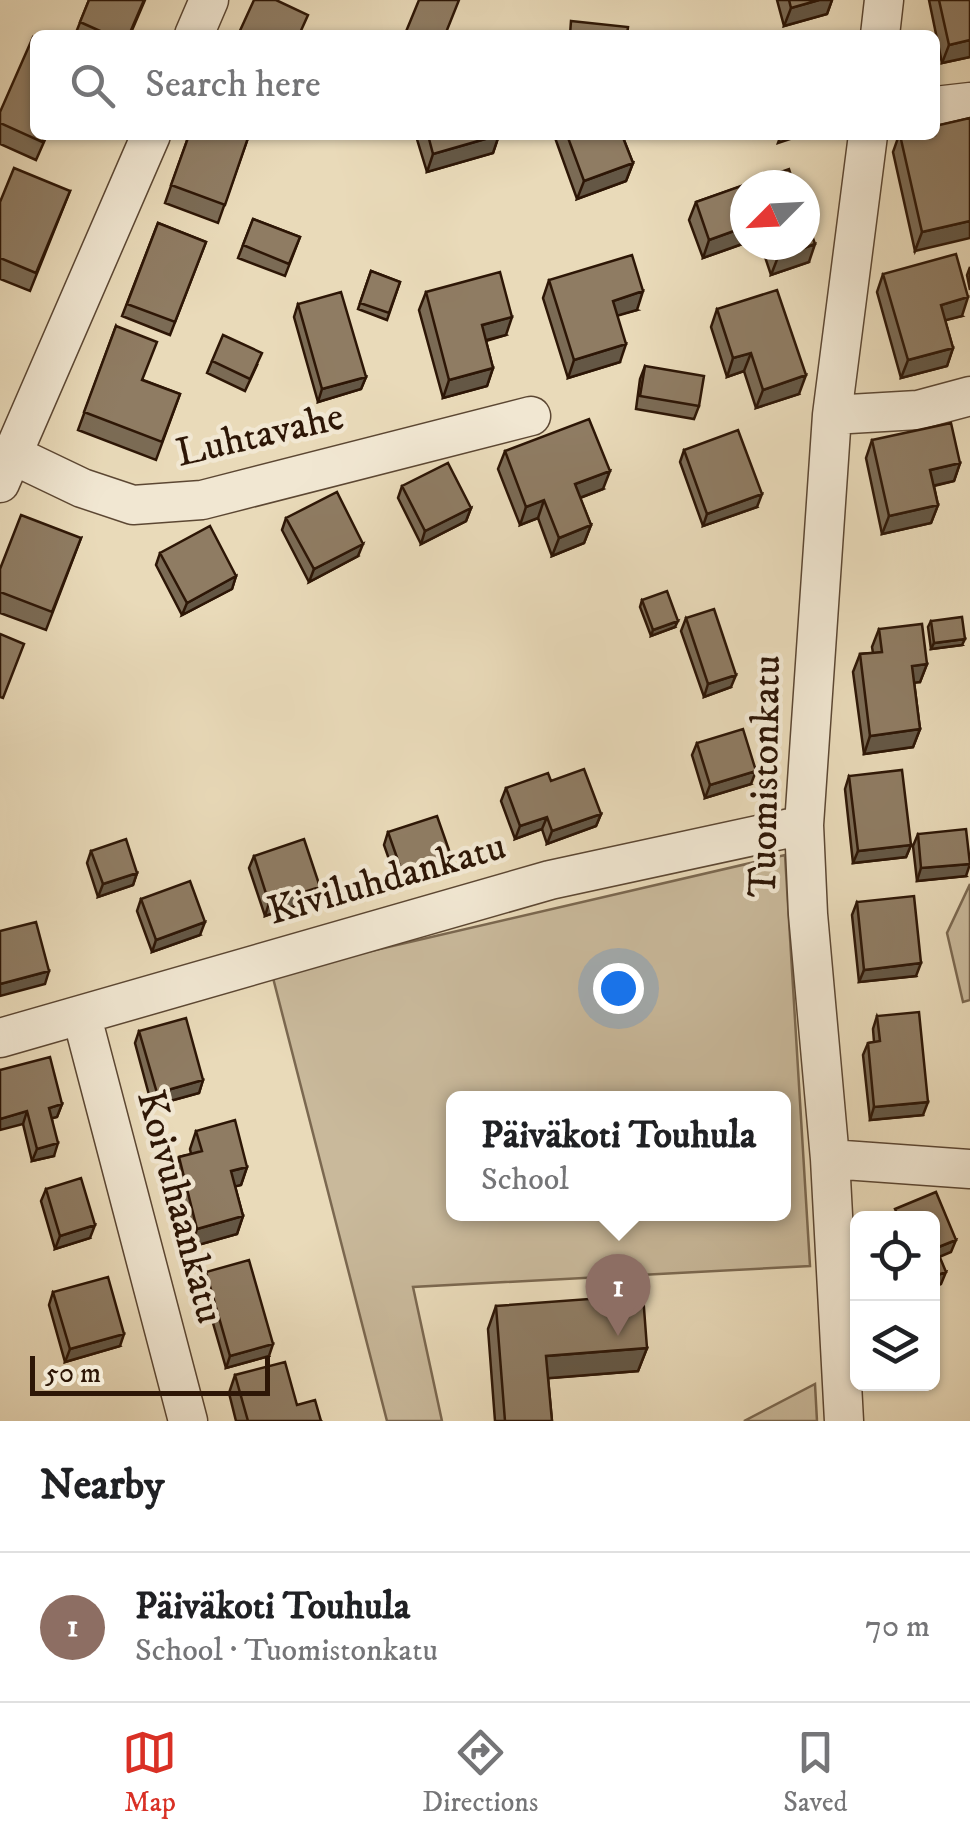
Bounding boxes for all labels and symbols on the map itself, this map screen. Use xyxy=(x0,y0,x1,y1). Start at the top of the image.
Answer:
north arrow xyxy=(730,170,820,260)
street label: Luhtavahe xyxy=(171,392,349,480)
street label: Tuomistonkatu xyxy=(739,655,793,897)
street label: Kiviluhdankatu xyxy=(262,822,512,938)
your location xyxy=(593,963,644,1014)
street label: Koivuhaankatu xyxy=(124,1085,234,1329)
pin: 1 xyxy=(586,1254,650,1336)
scale bar xyxy=(30,1351,270,1396)

